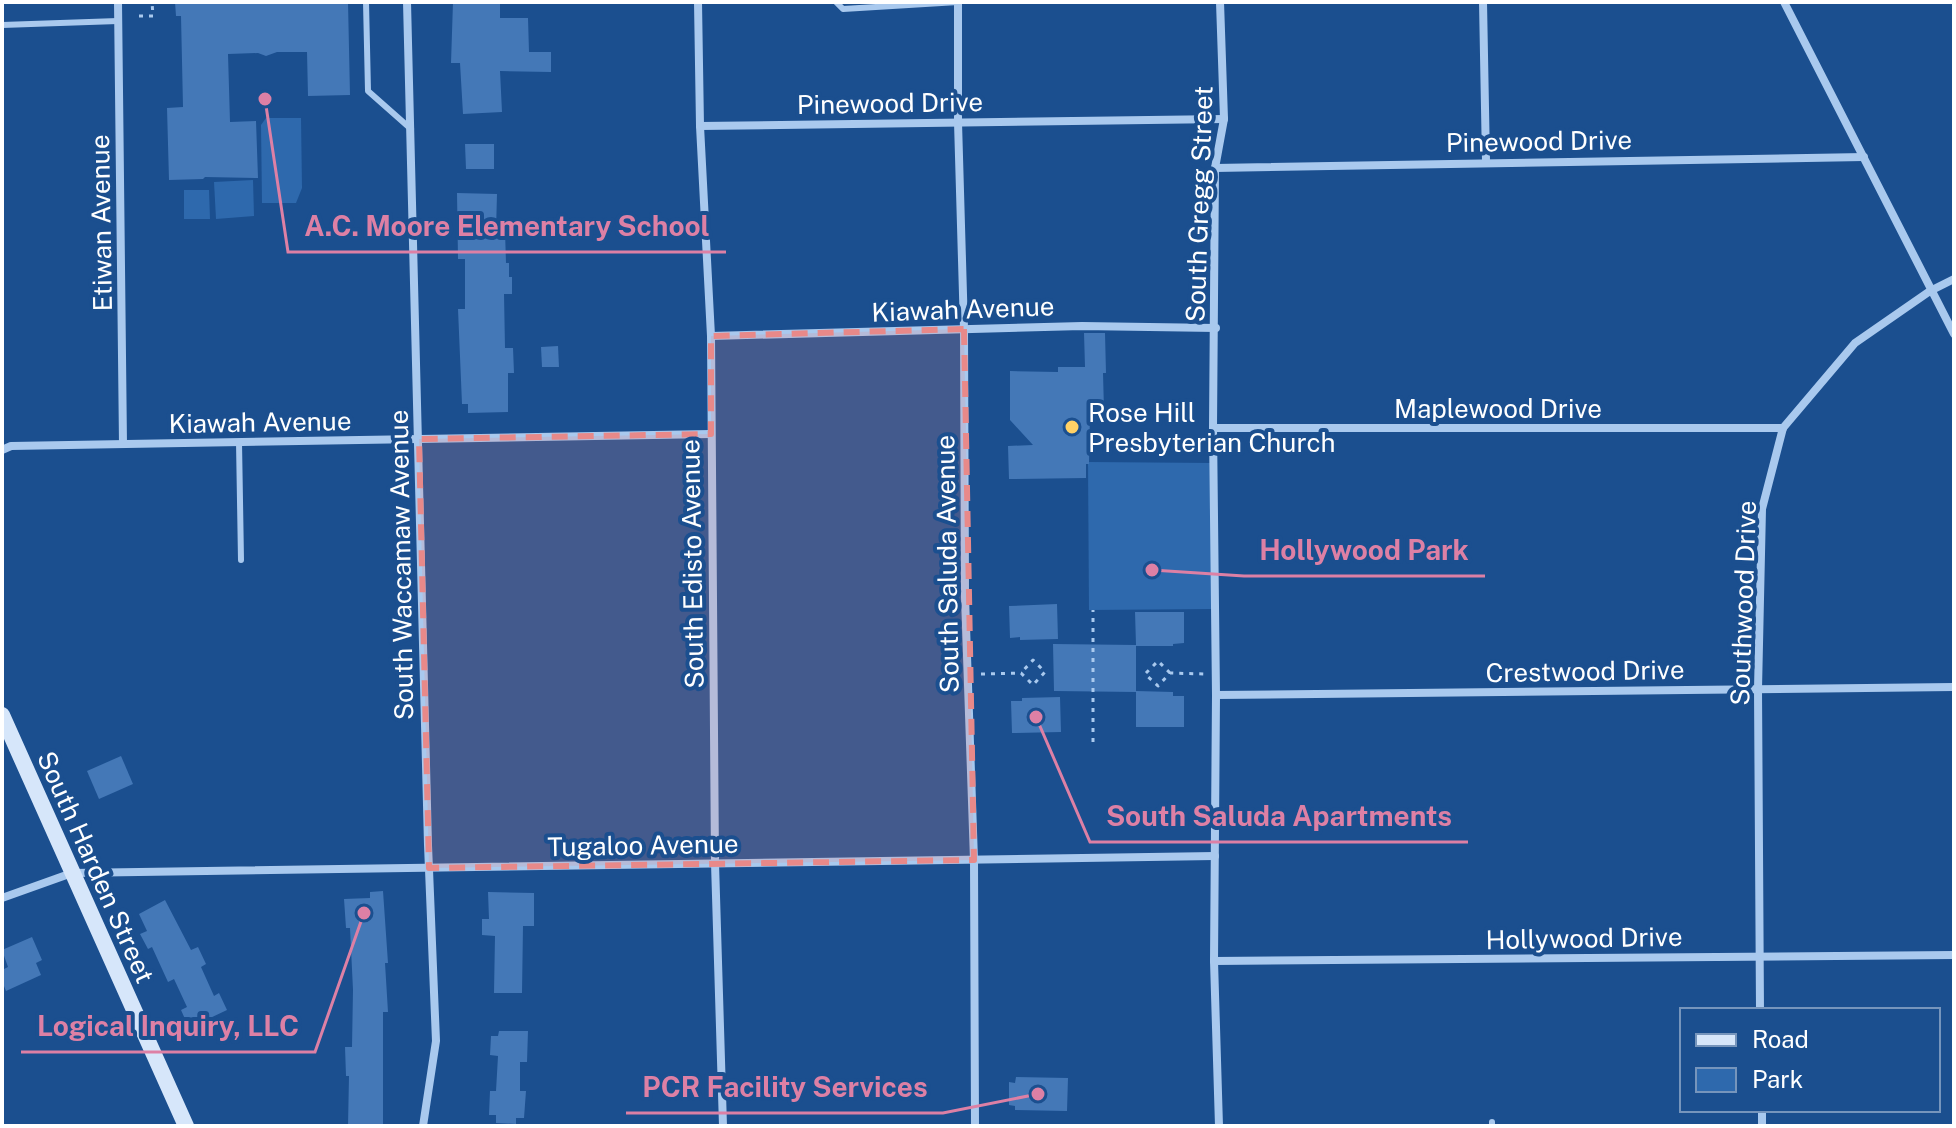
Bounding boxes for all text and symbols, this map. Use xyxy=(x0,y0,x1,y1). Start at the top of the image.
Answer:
street label: South Gregg Street xyxy=(1179,85,1219,323)
street label: Pinewood Drive xyxy=(797,86,983,120)
street label: Pinewood Drive xyxy=(1446,124,1632,158)
street label: Etiwan Avenue xyxy=(84,134,118,312)
callout: A.C. Moore Elementary School xyxy=(288,200,726,252)
text: A.C. Moore Elementary School xyxy=(304,209,710,242)
street label: Kiawah Avenue xyxy=(871,290,1055,328)
street label: Maplewood Drive xyxy=(1394,393,1602,424)
place label: Rose Hill Presbyterian Church xyxy=(1088,397,1335,458)
street label: Kiawah Avenue xyxy=(168,405,352,439)
street label: South Waccamaw Avenue xyxy=(383,409,419,721)
marker: Rose Hill Presbyterian Church xyxy=(1063,418,1081,436)
street label: South Saluda Avenue xyxy=(929,435,965,693)
street label: South Edisto Avenue xyxy=(674,439,710,689)
street label: Southwood Drive xyxy=(1724,500,1762,706)
callout: Hollywood Park xyxy=(1244,524,1485,576)
text: Hollywood Park xyxy=(1259,533,1469,566)
street label: Crestwood Drive xyxy=(1485,654,1685,688)
street label: South Harden Street xyxy=(31,746,161,988)
callout: South Saluda Apartments xyxy=(1090,790,1468,842)
text: South Saluda Apartments xyxy=(1106,799,1452,832)
street label: Tugaloo Avenue xyxy=(547,828,739,862)
street label: Hollywood Drive xyxy=(1485,921,1683,955)
callout: Logical Inquiry, LLC xyxy=(21,1000,315,1052)
legend xyxy=(1680,1008,1940,1112)
text: Logical Inquiry, LLC xyxy=(37,1009,299,1042)
text: Road xyxy=(1752,1025,1809,1053)
callout: PCR Facility Services xyxy=(626,1061,943,1113)
text: Park xyxy=(1752,1065,1803,1093)
text: PCR Facility Services xyxy=(642,1070,928,1103)

